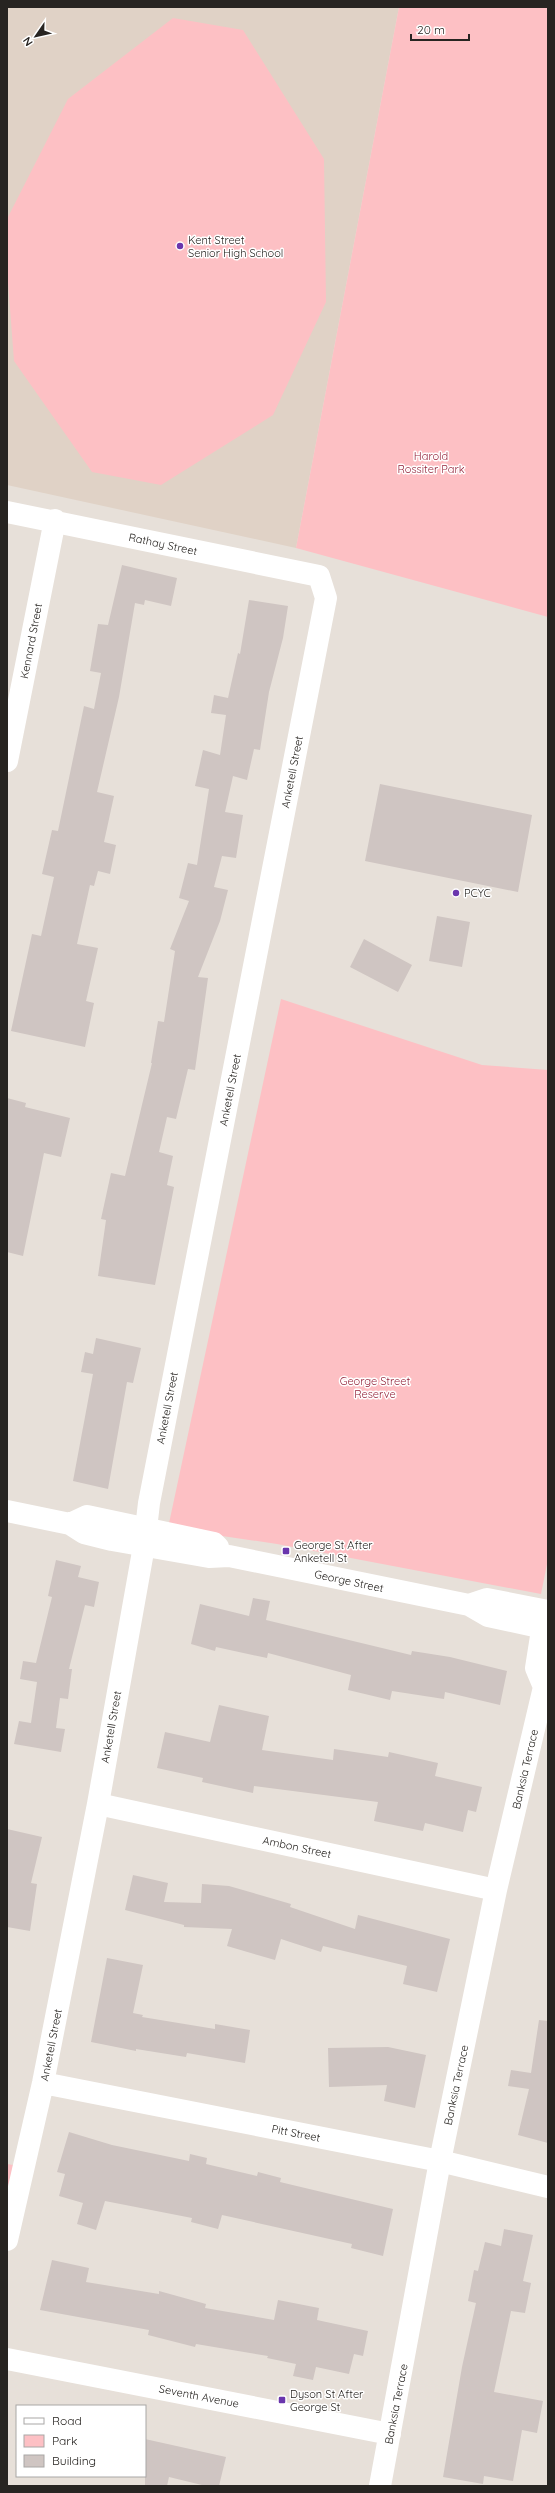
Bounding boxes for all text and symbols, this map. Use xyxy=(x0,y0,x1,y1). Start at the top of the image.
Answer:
north arrow xyxy=(16,16,56,56)
scale bar xyxy=(411,16,469,42)
text: 20 m xyxy=(417,22,445,37)
text: N xyxy=(20,34,36,49)
place label: Kent Street Senior High School xyxy=(188,233,283,260)
marker: Kent Street Senior High School xyxy=(175,241,185,251)
park label: Harold Rossiter Park xyxy=(397,449,465,476)
street label: Rathay Street xyxy=(127,530,199,558)
street label: Kennard Street xyxy=(17,602,45,680)
street label: Anketell Street xyxy=(278,734,306,809)
place label: PCYC xyxy=(464,886,491,900)
marker: PCYC xyxy=(451,888,461,898)
street label: Anketell Street xyxy=(216,1052,244,1127)
street label: Anketell Street xyxy=(153,1370,181,1445)
park label: George Street Reserve xyxy=(340,1374,411,1401)
place label: George St After Anketell St xyxy=(294,1538,373,1565)
marker: George St After Anketell St xyxy=(281,1546,291,1556)
street label: George Street xyxy=(313,1567,385,1595)
street label: Anketell Street xyxy=(98,1689,124,1764)
street label: Banksia Terrace xyxy=(509,1728,541,1810)
street label: Ambon Street xyxy=(261,1833,333,1861)
street label: Anketell Street xyxy=(37,2007,65,2082)
street label: Banksia Terrace xyxy=(441,2044,471,2126)
street label: Pitt Street xyxy=(270,2121,322,2145)
street label: Banksia Terrace xyxy=(381,2363,411,2445)
street label: Seventh Avenue xyxy=(158,2381,240,2411)
place label: Dyson St After George St xyxy=(290,2387,364,2414)
marker: Dyson St After George St xyxy=(277,2395,287,2405)
legend xyxy=(16,2405,146,2477)
text: Road xyxy=(52,2413,82,2428)
text: Park xyxy=(52,2433,77,2448)
text: Building xyxy=(52,2453,96,2468)

